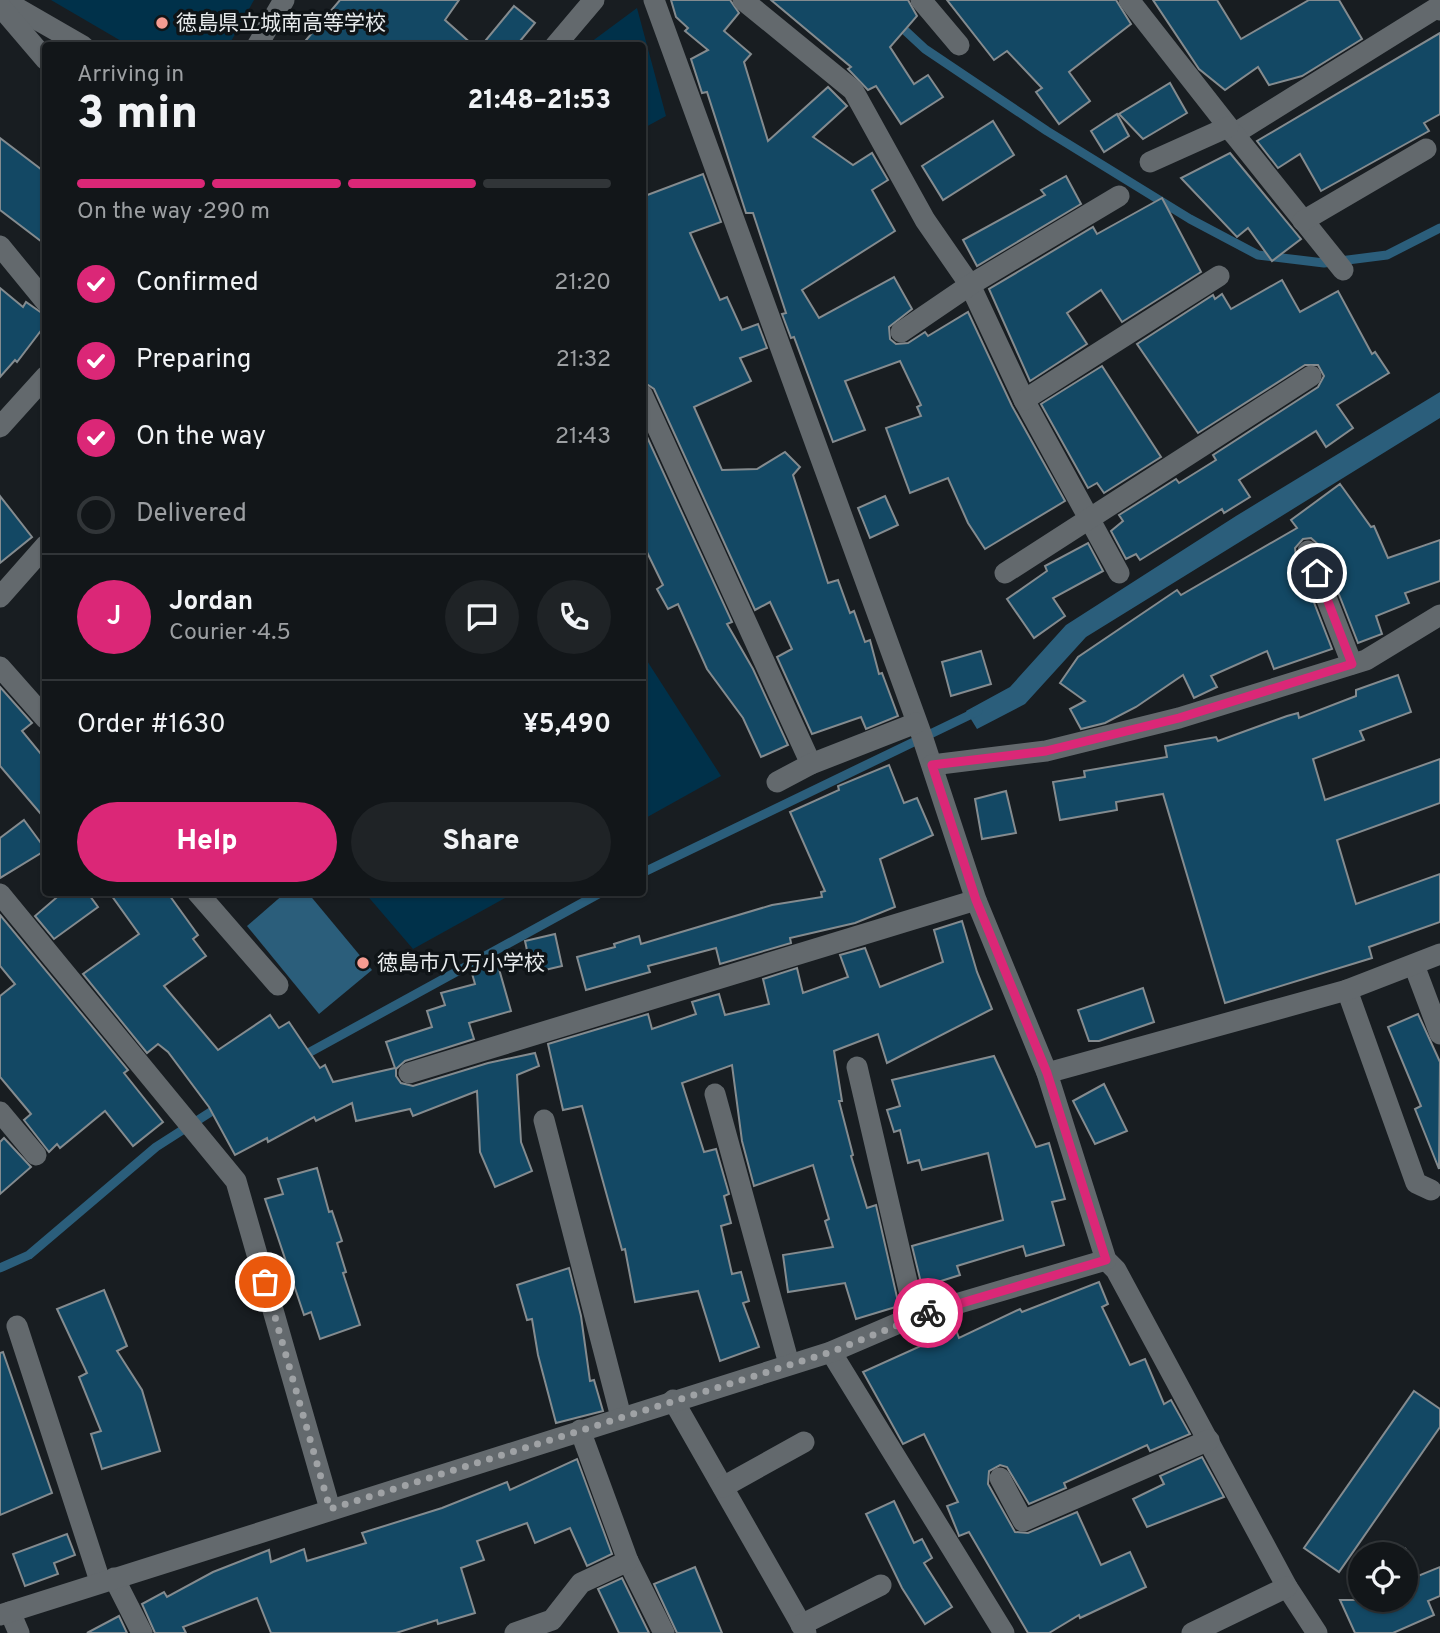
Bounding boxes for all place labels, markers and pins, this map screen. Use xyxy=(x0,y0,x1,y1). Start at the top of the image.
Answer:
place label: 徳島県立城南高等学校 xyxy=(176,11,386,38)
marker: 徳島県立城南高等学校 xyxy=(154,15,170,31)
pin xyxy=(1287,543,1347,603)
place label: 徳島市八万小学校 xyxy=(377,951,545,978)
marker: 徳島市八万小学校 xyxy=(355,955,371,971)
pin xyxy=(235,1252,295,1312)

